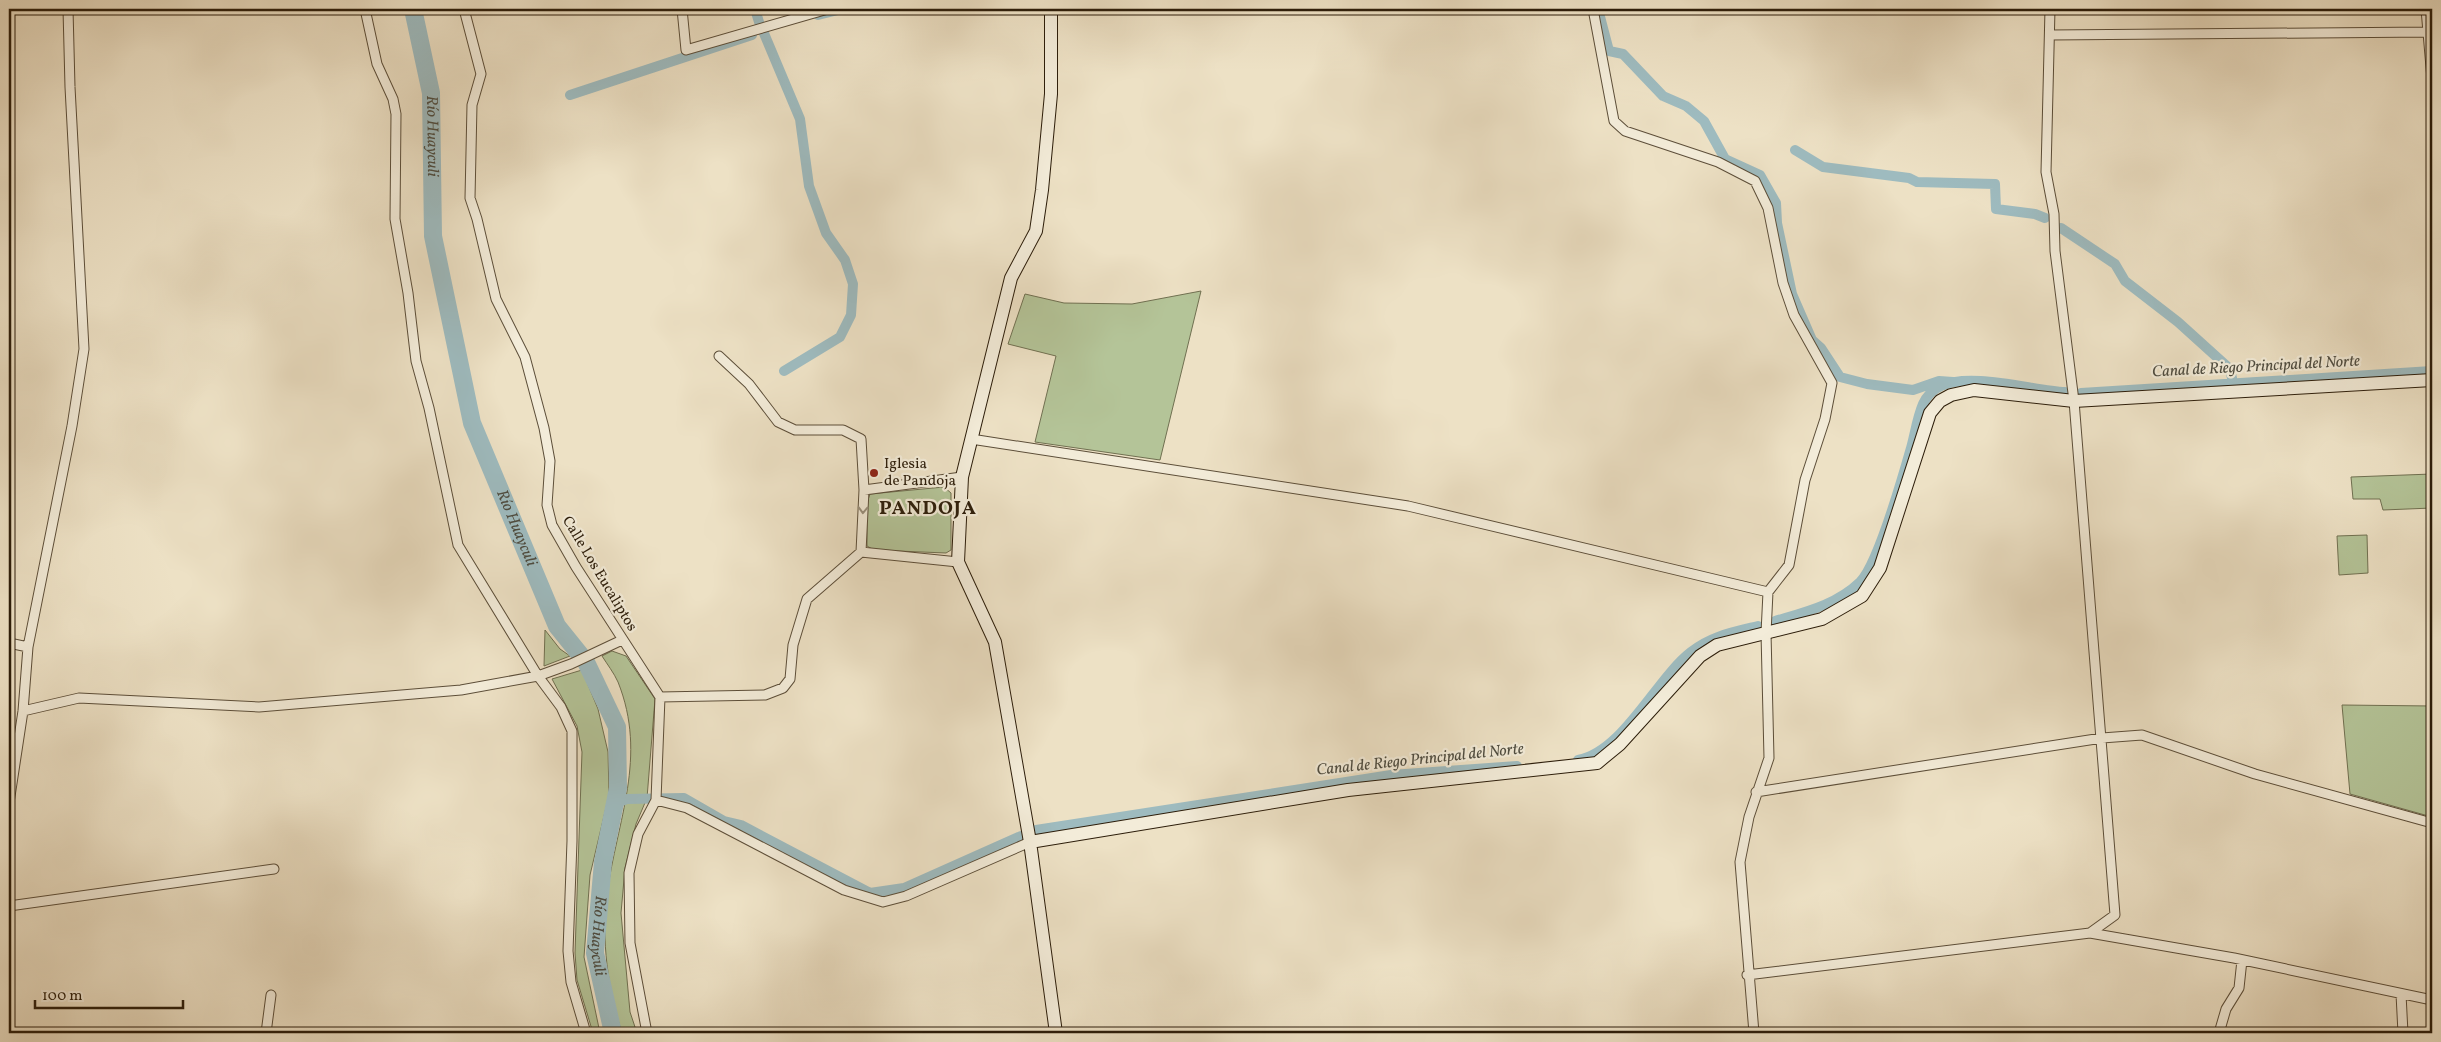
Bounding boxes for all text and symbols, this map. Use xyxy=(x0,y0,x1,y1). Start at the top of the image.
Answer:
water label: Río Huayculi xyxy=(420,95,443,178)
water label: Canal de Riego Principal del Norte xyxy=(2151,351,2361,383)
place label: Iglesia de Pandoja xyxy=(884,454,956,492)
marker: Iglesia de Pandoja xyxy=(868,467,880,479)
water label: Río Huayculi xyxy=(490,487,542,571)
district label: PANDOJA xyxy=(879,495,977,523)
one-way arrow xyxy=(857,506,868,514)
street label: Calle Los Eucaliptos xyxy=(556,512,642,636)
water label: Canal de Riego Principal del Norte xyxy=(1315,738,1525,782)
water label: Río Huayculi xyxy=(584,895,611,979)
scale bar xyxy=(35,977,182,1009)
text: 100 m xyxy=(42,986,82,1007)

